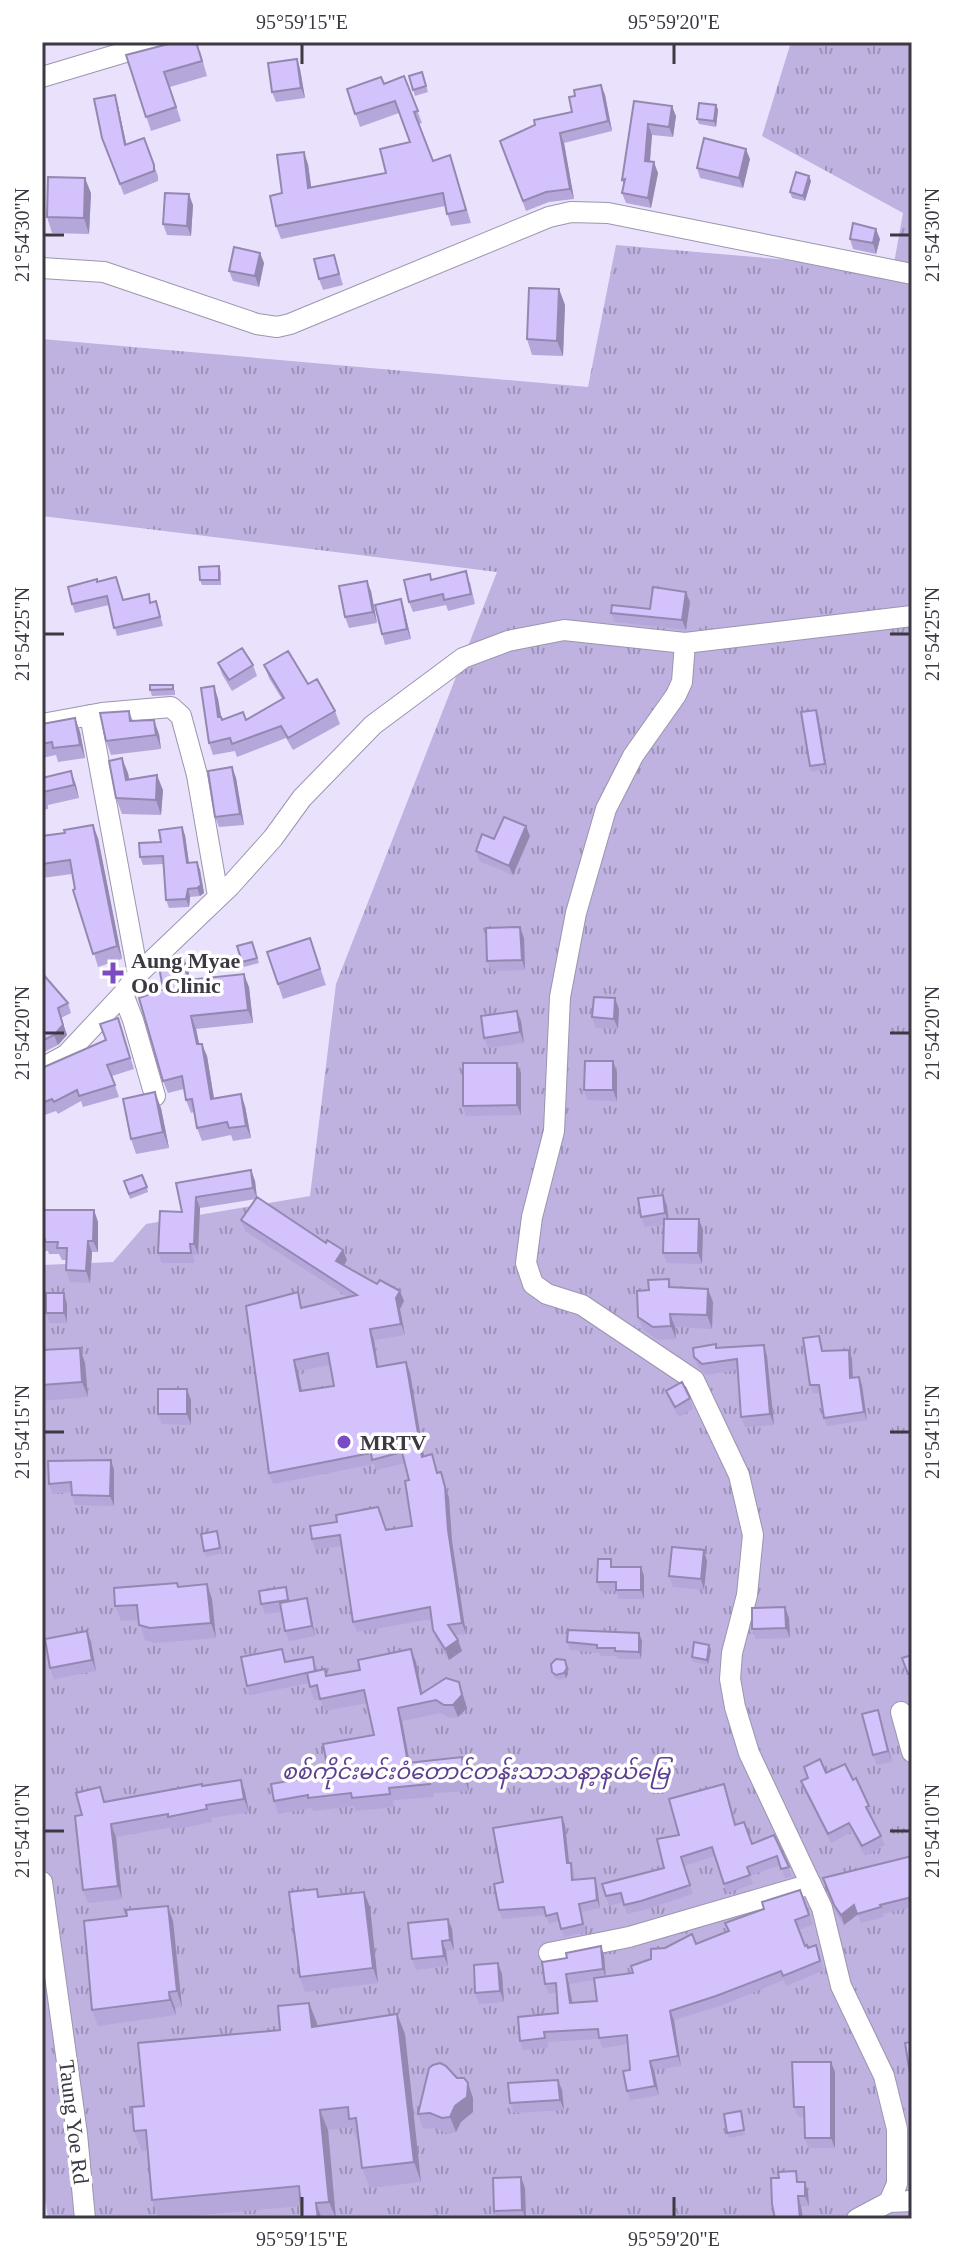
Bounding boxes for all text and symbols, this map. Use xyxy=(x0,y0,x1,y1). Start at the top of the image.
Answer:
text: 95°59'15"E xyxy=(256,11,348,33)
text: 95°59'20"E xyxy=(628,11,720,33)
text: 21°54'30"N xyxy=(11,188,33,282)
text: 21°54'30"N xyxy=(921,188,943,282)
text: 21°54'25"N xyxy=(11,587,33,681)
text: 21°54'25"N xyxy=(921,587,943,681)
place label: Aung Myae Oo Clinic xyxy=(131,948,241,998)
marker: Aung Myae Oo Clinic xyxy=(102,962,124,984)
text: 21°54'20"N xyxy=(11,986,33,1080)
text: 21°54'20"N xyxy=(921,986,943,1080)
text: 21°54'15"N xyxy=(11,1385,33,1479)
text: 21°54'15"N xyxy=(921,1385,943,1479)
place label: MRTV xyxy=(360,1430,427,1455)
marker: MRTV xyxy=(335,1433,353,1451)
park label: စစ်ကိုင်းမင်းဝံတောင်တန်းသာသနာ့နယ်မြေ xyxy=(282,1756,674,1790)
text: 21°54'10"N xyxy=(11,1784,33,1878)
text: 21°54'10"N xyxy=(921,1784,943,1878)
street label: Taung Yoe Rd xyxy=(54,2058,94,2186)
text: 95°59'15"E xyxy=(256,2228,348,2250)
text: 95°59'20"E xyxy=(628,2228,720,2250)

